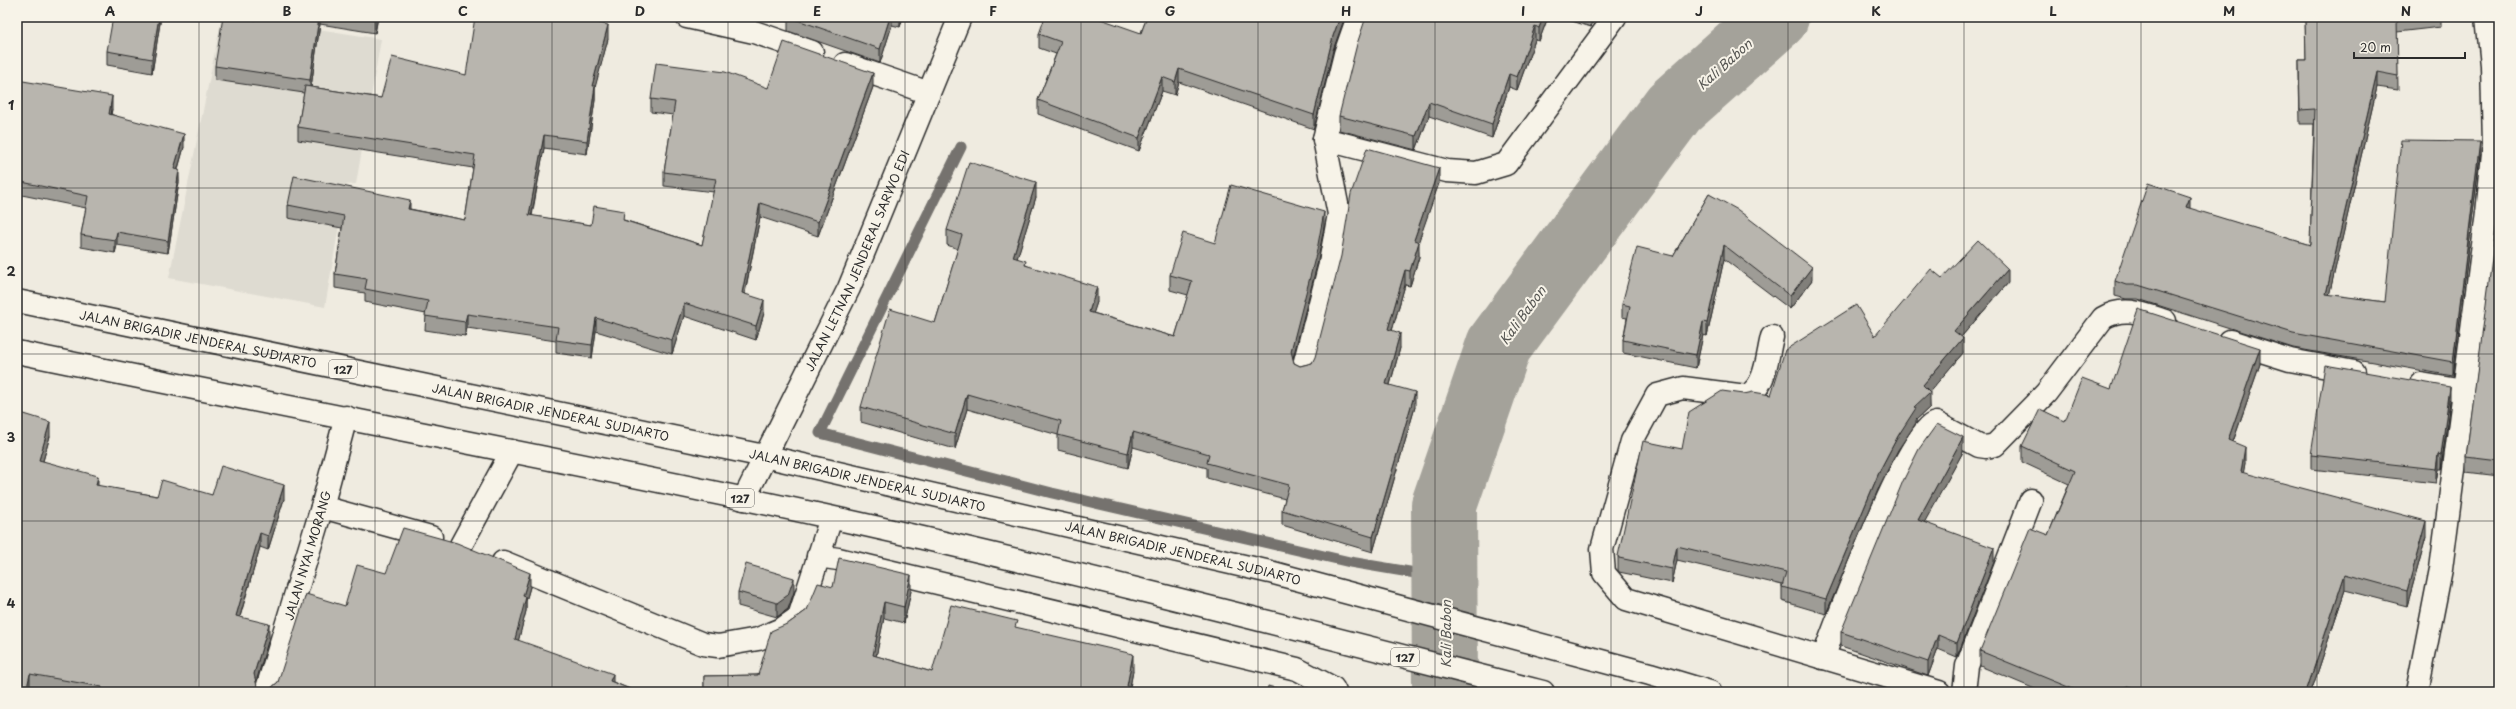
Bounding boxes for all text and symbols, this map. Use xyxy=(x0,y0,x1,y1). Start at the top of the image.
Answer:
text: A xyxy=(105,1,115,20)
text: B xyxy=(283,1,292,20)
text: C xyxy=(458,1,468,20)
text: D xyxy=(635,1,645,20)
text: E xyxy=(813,1,821,20)
text: F xyxy=(989,1,997,20)
text: G xyxy=(1165,1,1175,20)
text: H xyxy=(1341,1,1351,20)
text: I xyxy=(1521,1,1525,20)
text: J xyxy=(1695,1,1703,20)
text: K xyxy=(1871,1,1881,20)
text: L xyxy=(2049,1,2057,20)
text: M xyxy=(2223,1,2235,20)
text: N xyxy=(2401,1,2411,20)
water label: Kali Babon xyxy=(1692,34,1756,94)
scale bar xyxy=(2354,34,2465,60)
text: 20 m xyxy=(2360,38,2391,56)
text: 1 xyxy=(8,95,14,114)
street label: JALAN LETNAN JENDERAL SARWO EDI xyxy=(800,147,914,374)
text: 2 xyxy=(6,261,16,280)
water label: Kali Babon xyxy=(1494,281,1550,348)
street label: JALAN BRIGADIR JENDERAL SUDIARTO xyxy=(78,305,318,372)
road number: 127 xyxy=(329,360,357,378)
street label: JALAN BRIGADIR JENDERAL SUDIARTO xyxy=(430,378,671,445)
text: 3 xyxy=(7,427,16,446)
street label: JALAN BRIGADIR JENDERAL SUDIARTO xyxy=(748,444,987,515)
street label: JALAN NYAI MORANG xyxy=(279,488,335,622)
road number: 127 xyxy=(726,489,754,507)
street label: JALAN BRIGADIR JENDERAL SUDIARTO xyxy=(1063,516,1303,589)
text: 4 xyxy=(7,593,16,612)
water label: Kali Babon xyxy=(1436,599,1455,668)
road number: 127 xyxy=(1391,648,1419,666)

